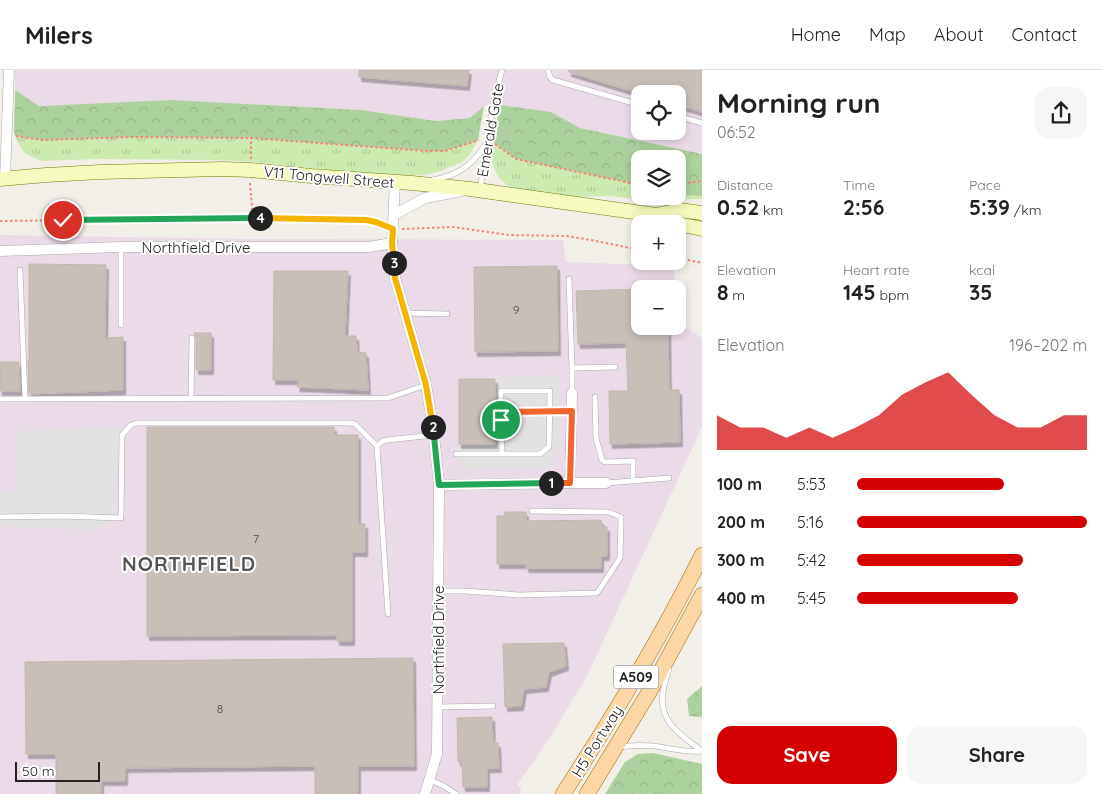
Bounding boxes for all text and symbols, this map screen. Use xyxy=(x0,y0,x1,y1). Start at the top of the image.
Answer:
text: Milers xyxy=(25,20,93,50)
text: Home xyxy=(791,23,841,46)
text: Map xyxy=(869,23,906,46)
text: About xyxy=(934,23,984,46)
text: Contact xyxy=(1012,23,1077,46)
street label: Emerald Gate xyxy=(472,82,508,178)
map controls xyxy=(631,85,686,335)
button: locate xyxy=(631,85,686,140)
text: Morning run xyxy=(717,85,881,120)
button: share xyxy=(1035,87,1087,139)
text: 06:52 xyxy=(717,122,756,142)
button: layers xyxy=(631,150,686,205)
street label: V11 Tongwell Street xyxy=(263,162,395,192)
text: Distance xyxy=(717,176,773,194)
text: Time xyxy=(843,176,875,194)
text: Pace xyxy=(969,176,1001,194)
text: 0.52 xyxy=(717,194,759,220)
text: 2:56 xyxy=(843,194,884,220)
text: 5:39 xyxy=(969,194,1010,220)
pin xyxy=(42,199,84,241)
text: km xyxy=(759,201,783,219)
text: /km xyxy=(1010,201,1041,219)
icon: check xyxy=(49,206,77,234)
pin: 4 xyxy=(248,206,272,230)
text: 4 xyxy=(256,209,265,227)
button: + xyxy=(631,215,686,270)
street label: Northfield Drive xyxy=(141,238,251,257)
pin: 3 xyxy=(382,250,406,276)
text: 3 xyxy=(391,254,398,272)
text: Elevation xyxy=(717,261,776,279)
text: Heart rate xyxy=(843,261,910,279)
text: kcal xyxy=(969,261,995,279)
text: 8 xyxy=(717,279,729,305)
text: 145 xyxy=(843,279,876,305)
text: 35 xyxy=(969,279,992,305)
button: − xyxy=(631,280,686,335)
text: m xyxy=(729,286,745,304)
text: bpm xyxy=(876,286,909,304)
house number: 9 xyxy=(513,302,520,317)
text: Elevation xyxy=(717,335,784,355)
text: 196–202 m xyxy=(1009,335,1087,355)
pin xyxy=(480,399,522,441)
icon: arrive xyxy=(487,406,515,434)
pin: 2 xyxy=(420,414,446,440)
text: 2 xyxy=(430,418,437,436)
pin: 1 xyxy=(538,470,564,496)
text: 1 xyxy=(549,474,554,492)
text: 100 m xyxy=(717,474,762,494)
text: 5:53 xyxy=(797,474,826,494)
text: 200 m xyxy=(717,512,765,532)
text: 5:16 xyxy=(797,512,823,532)
house number: 7 xyxy=(253,531,259,546)
text: 300 m xyxy=(717,550,764,570)
text: 5:42 xyxy=(797,550,826,570)
district label: NORTHFIELD xyxy=(122,551,256,576)
street label: Northfield Drive xyxy=(429,585,448,695)
text: 400 m xyxy=(717,588,765,608)
text: 5:45 xyxy=(797,588,826,608)
road number: A509 xyxy=(614,666,658,688)
house number: 8 xyxy=(217,701,223,716)
street label: H5 Portway xyxy=(567,701,627,781)
button: Save xyxy=(717,726,897,784)
button: Share xyxy=(907,726,1087,784)
scale bar xyxy=(15,759,100,782)
text: 50 m xyxy=(22,762,55,780)

